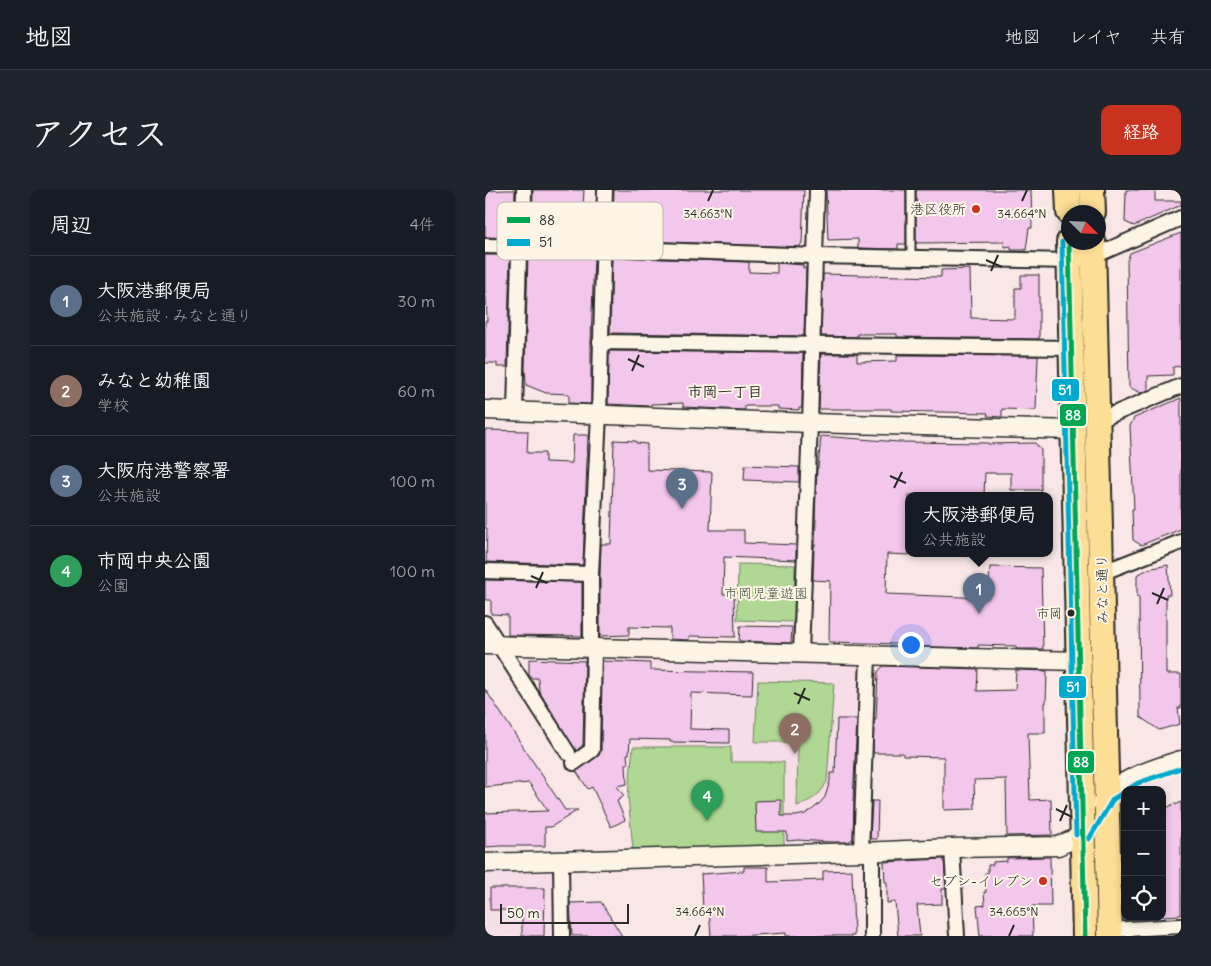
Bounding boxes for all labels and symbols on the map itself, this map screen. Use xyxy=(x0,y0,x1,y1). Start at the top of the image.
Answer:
place label: 港区役所 xyxy=(910,200,966,218)
legend xyxy=(497,202,663,260)
marker: 港区役所 xyxy=(970,203,982,215)
north arrow xyxy=(1061,205,1106,250)
text: 34.663°N xyxy=(683,206,733,221)
text: 34.664°N xyxy=(997,206,1047,221)
text: 88 xyxy=(539,211,555,229)
text: 51 xyxy=(539,233,553,251)
line badge: 51 xyxy=(1051,378,1080,402)
text: 51 xyxy=(1058,381,1072,399)
district label: 市岡一丁目 xyxy=(687,382,763,401)
line badge: 88 xyxy=(1059,403,1087,427)
text: 88 xyxy=(1065,406,1081,424)
pin: 3 xyxy=(666,468,698,509)
street label: みなと通り xyxy=(1092,554,1112,624)
pin: 1 xyxy=(963,573,995,614)
park label: 市岡児童遊園 xyxy=(724,584,808,602)
place label: 市岡 xyxy=(1036,605,1062,622)
marker: 市岡 xyxy=(1066,608,1076,618)
your location xyxy=(898,632,924,658)
line badge: 51 xyxy=(1058,675,1087,699)
text: 51 xyxy=(1066,678,1080,696)
pin: 2 xyxy=(779,713,811,754)
line badge: 88 xyxy=(1067,750,1095,774)
text: 88 xyxy=(1073,753,1089,771)
pin: 4 xyxy=(691,780,723,821)
place label: セブン-イレブン xyxy=(929,872,1033,890)
marker: セブン-イレブン xyxy=(1037,875,1049,887)
scale bar xyxy=(500,901,629,924)
text: 34.664°N xyxy=(675,904,725,919)
text: 34.665°N xyxy=(989,904,1039,919)

